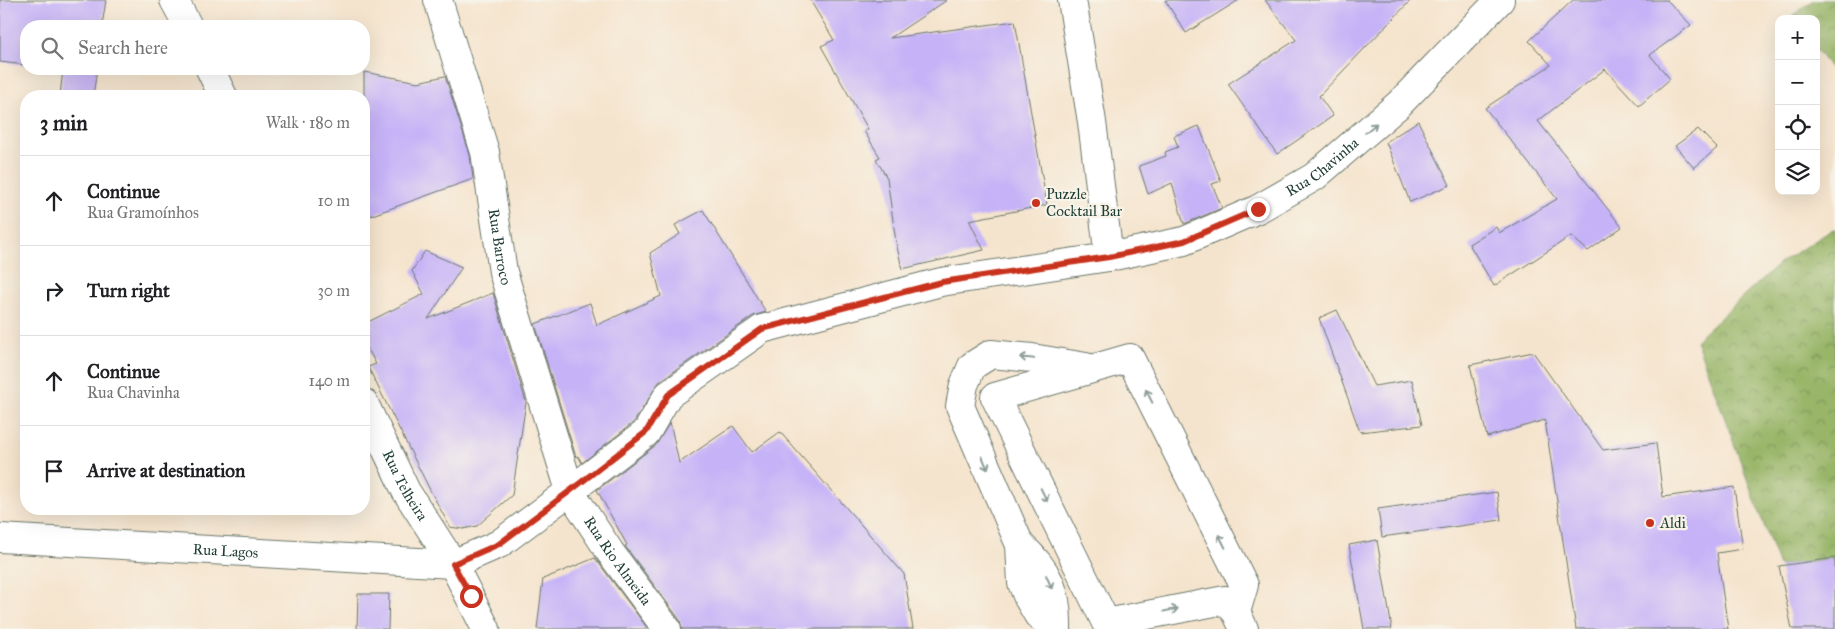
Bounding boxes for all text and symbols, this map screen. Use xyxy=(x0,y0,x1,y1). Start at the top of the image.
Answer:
map controls xyxy=(1775,15,1820,195)
button: + xyxy=(1775,15,1820,60)
search box xyxy=(20,20,370,75)
icon: search xyxy=(38,34,66,62)
text: Search here xyxy=(78,36,168,59)
button: − xyxy=(1775,60,1820,105)
button: locate xyxy=(1775,105,1820,150)
text: 3 min xyxy=(40,110,88,136)
text: Walk · 180 m xyxy=(266,113,350,132)
one-way arrow xyxy=(1365,122,1378,134)
street label: Rua Chavinha xyxy=(1283,133,1363,200)
button: layers xyxy=(1775,150,1820,195)
text: Continue xyxy=(87,180,160,203)
place label: Puzzle Cocktail Bar xyxy=(1046,185,1122,220)
icon: ahead xyxy=(40,187,68,215)
text: 10 m xyxy=(318,191,350,210)
marker: Puzzle Cocktail Bar xyxy=(1030,197,1042,209)
route end xyxy=(1247,198,1270,221)
text: Rua Gramoínhos xyxy=(87,203,199,222)
street label: Rua Barroco xyxy=(485,207,516,287)
icon: right xyxy=(40,277,68,305)
text: Turn right xyxy=(87,279,170,302)
text: 30 m xyxy=(317,281,350,300)
one-way arrow xyxy=(1019,353,1035,363)
text: Continue xyxy=(87,360,160,383)
icon: ahead xyxy=(40,367,68,395)
text: 140 m xyxy=(309,371,350,390)
text: Rua Chavinha xyxy=(87,383,180,402)
one-way arrow xyxy=(1144,389,1153,404)
street label: Rua Telheira xyxy=(379,447,432,525)
one-way arrow xyxy=(980,455,990,470)
icon: arrive xyxy=(40,457,68,485)
text: Arrive at destination xyxy=(87,459,245,482)
one-way arrow xyxy=(1039,487,1049,502)
street label: Rua Rio Almeida xyxy=(580,513,656,609)
place label: Aldi xyxy=(1659,514,1686,532)
marker: Aldi xyxy=(1644,517,1656,529)
one-way arrow xyxy=(1217,534,1226,549)
street label: Rua Lagos xyxy=(192,540,259,562)
one-way arrow xyxy=(1045,574,1055,589)
route start xyxy=(460,585,483,608)
one-way arrow xyxy=(1163,605,1179,615)

